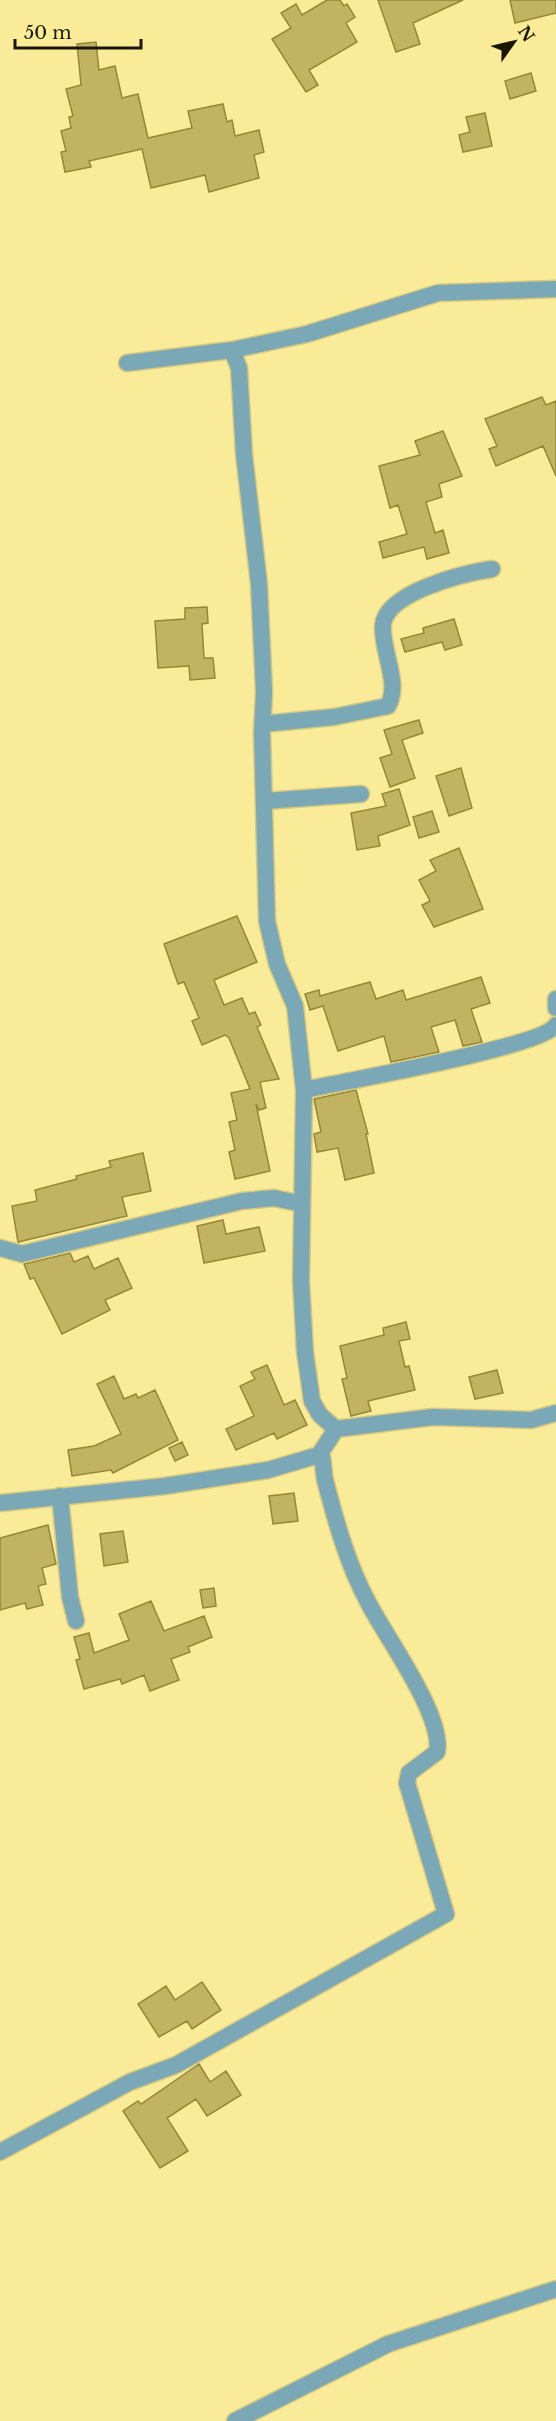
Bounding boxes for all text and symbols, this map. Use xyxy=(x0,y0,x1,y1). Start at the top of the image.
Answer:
scale bar xyxy=(15,12,141,50)
north arrow xyxy=(484,12,544,72)
text: 50 m xyxy=(24,22,72,44)
text: N xyxy=(514,22,539,45)

